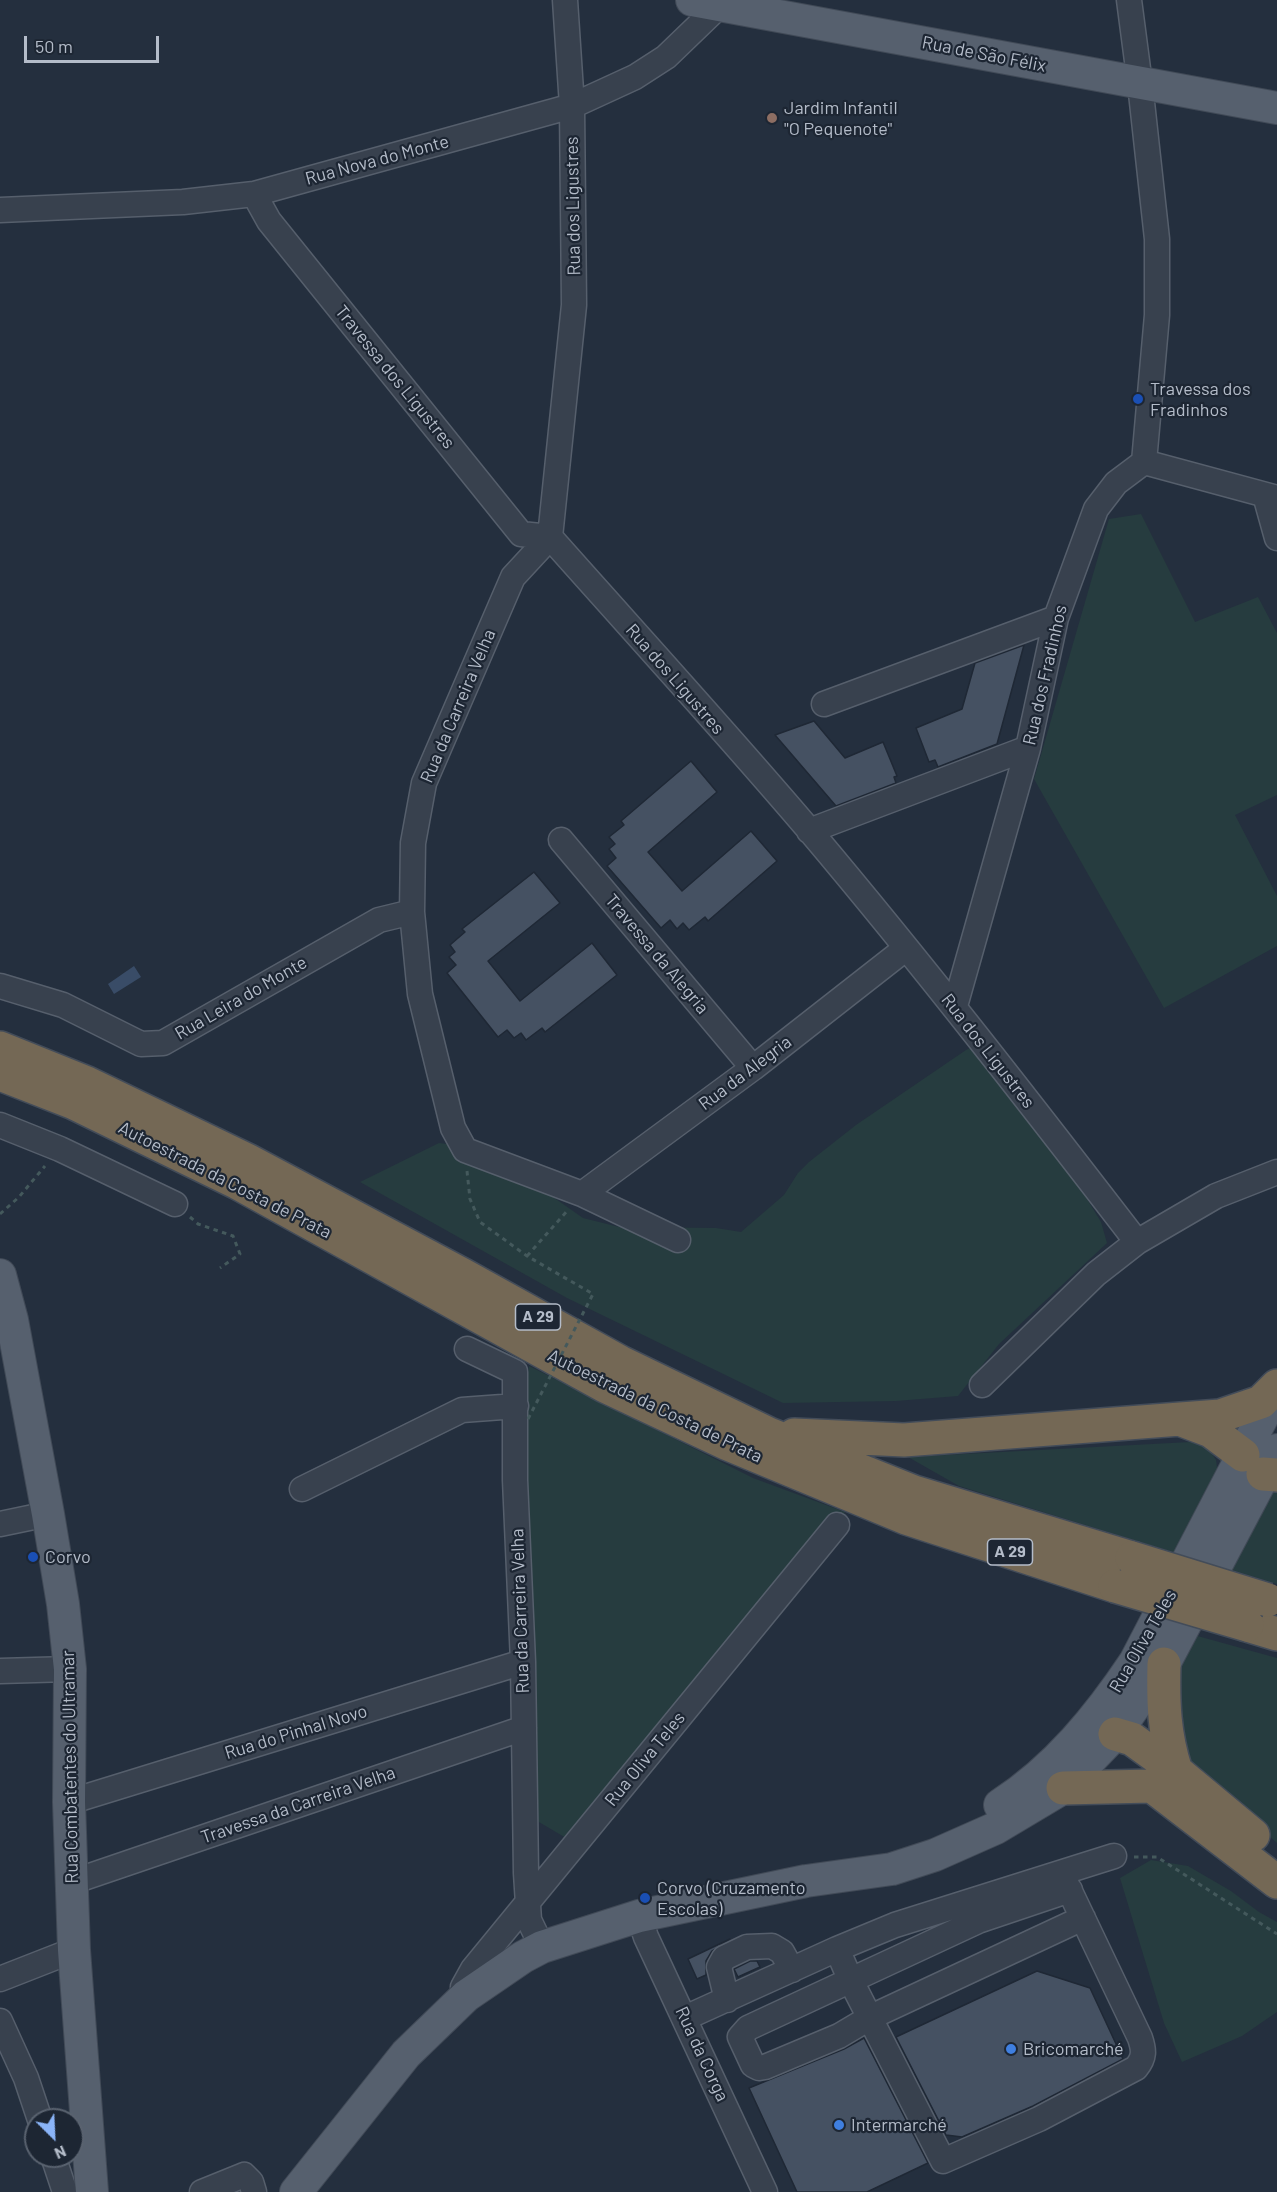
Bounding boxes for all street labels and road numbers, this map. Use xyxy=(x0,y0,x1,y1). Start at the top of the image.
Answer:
street label: Rua de São Félix xyxy=(920,31,1048,77)
street label: Rua Nova do Monte xyxy=(303,130,451,190)
street label: Rua dos Ligustres xyxy=(561,136,585,276)
street label: Travessa dos Ligustres xyxy=(331,301,459,453)
street label: Rua dos Fradinhos xyxy=(1018,603,1072,747)
street label: Rua dos Ligustres xyxy=(621,619,729,739)
street label: Rua da Carreira Velha xyxy=(416,626,500,786)
street label: Travessa da Alegria xyxy=(601,890,713,1018)
street label: Rua Leira do Monte xyxy=(171,951,311,1045)
street label: Rua dos Ligustres xyxy=(937,990,1039,1112)
street label: Rua da Alegria xyxy=(694,1031,796,1115)
street label: Autoestrada da Costa de Prata xyxy=(115,1117,335,1243)
road number: A 29 xyxy=(516,1304,560,1330)
street label: Autoestrada da Costa de Prata xyxy=(544,1345,766,1467)
street label: Rua da Carreira Velha xyxy=(506,1528,534,1694)
road number: A 29 xyxy=(988,1539,1032,1565)
street label: Rua Oliva Teles xyxy=(1105,1586,1181,1696)
street label: Rua Combatentes do Ultramar xyxy=(57,1650,83,1884)
street label: Rua do Pinhal Novo xyxy=(222,1700,370,1764)
street label: Rua Oliva Teles xyxy=(600,1707,690,1811)
street label: Travessa da Carreira Velha xyxy=(198,1762,398,1848)
street label: Rua da Corga xyxy=(671,2003,733,2105)

